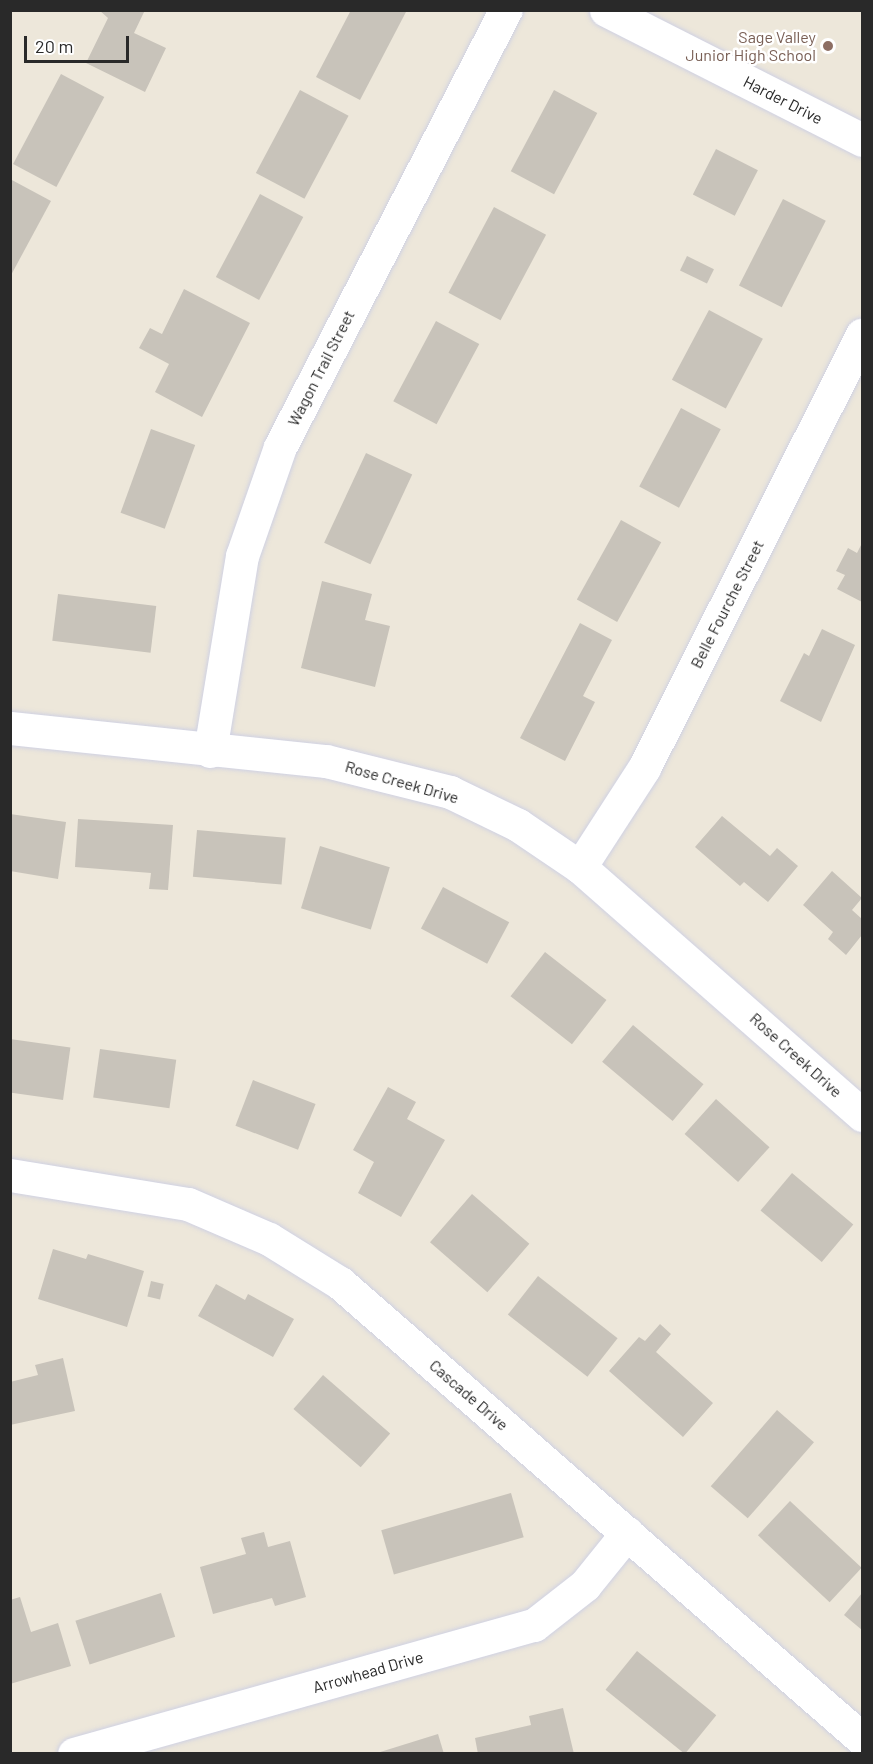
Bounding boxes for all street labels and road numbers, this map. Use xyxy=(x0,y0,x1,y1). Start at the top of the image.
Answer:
street label: Harder Drive xyxy=(740,72,826,128)
street label: Wagon Trail Street xyxy=(284,307,358,429)
street label: Belle Fourche Street xyxy=(686,537,768,671)
street label: Rose Creek Drive xyxy=(343,757,461,807)
street label: Rose Creek Drive xyxy=(746,1009,846,1101)
street label: Cascade Drive xyxy=(426,1356,512,1434)
street label: Arrowhead Drive xyxy=(311,1647,425,1697)

